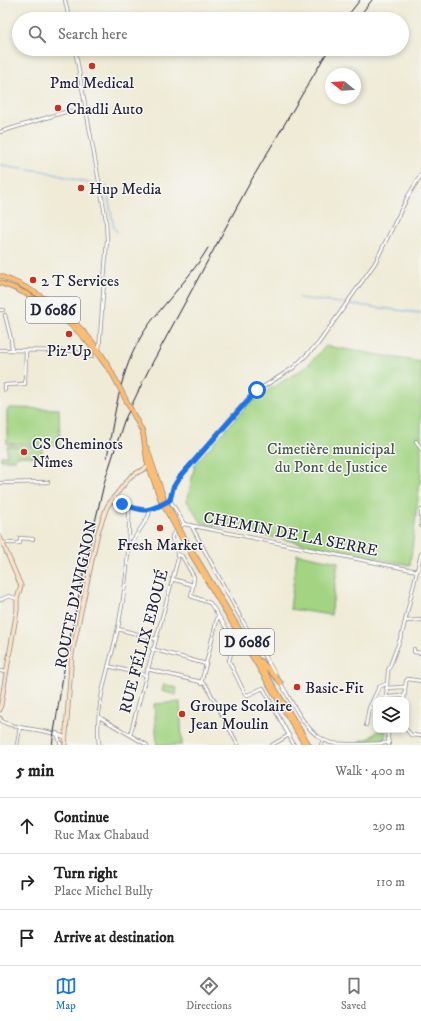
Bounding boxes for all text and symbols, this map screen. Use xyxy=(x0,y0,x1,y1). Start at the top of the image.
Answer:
search box xyxy=(12,12,409,56)
icon: search xyxy=(26,23,48,45)
text: Search here xyxy=(58,25,127,44)
marker: Pmd Medical xyxy=(87,61,97,71)
north arrow xyxy=(325,68,361,104)
place label: Pmd Medical xyxy=(50,73,134,93)
place label: Chadli Auto xyxy=(66,99,143,119)
marker: Chadli Auto xyxy=(53,103,63,113)
place label: Hup Media xyxy=(89,179,162,199)
marker: Hup Media xyxy=(76,183,86,193)
place label: 2 T Services xyxy=(41,271,119,291)
marker: 2 T Services xyxy=(28,275,38,285)
road number: D 6086 xyxy=(26,297,80,323)
marker: Piz'Up xyxy=(64,329,74,339)
place label: Piz'Up xyxy=(47,341,91,361)
route start xyxy=(248,381,266,399)
place label: CS Cheminots Nîmes xyxy=(32,434,123,472)
park label: Cimetière municipal du Pont de Justice xyxy=(267,439,395,477)
marker: CS Cheminots Nîmes xyxy=(19,447,29,457)
route end xyxy=(113,495,131,513)
street label: CHEMIN DE LA SERRE xyxy=(202,507,380,561)
street label: ROUTE D'AVIGNON xyxy=(50,518,101,670)
marker: Fresh Market xyxy=(155,523,165,533)
place label: Fresh Market xyxy=(117,535,203,555)
street label: RUE FÉLIX EBOUÉ xyxy=(115,567,173,715)
road number: D 6086 xyxy=(220,629,274,655)
place label: Basic-Fit xyxy=(305,678,364,698)
marker: Basic-Fit xyxy=(292,682,302,692)
place label: Groupe Scolaire Jean Moulin xyxy=(188,696,292,734)
map controls xyxy=(373,697,409,733)
button: layers xyxy=(373,697,409,733)
marker: Groupe Scolaire Jean Moulin xyxy=(177,709,187,719)
text: 5 min xyxy=(16,760,54,782)
text: Walk · 400 m xyxy=(335,763,405,779)
text: Continue xyxy=(54,808,109,827)
icon: ahead xyxy=(16,815,38,837)
text: 290 m xyxy=(373,818,405,834)
text: Rue Max Chabaud xyxy=(54,827,149,843)
text: Turn right xyxy=(54,864,117,883)
icon: right xyxy=(16,871,38,893)
text: 110 m xyxy=(376,874,405,890)
text: Place Michel Bully xyxy=(54,883,153,899)
icon: arrive xyxy=(16,927,38,949)
text: Arrive at destination xyxy=(54,928,174,947)
tab: Map xyxy=(55,975,77,1013)
tab: Directions xyxy=(186,975,232,1013)
tab: Saved xyxy=(341,975,366,1013)

